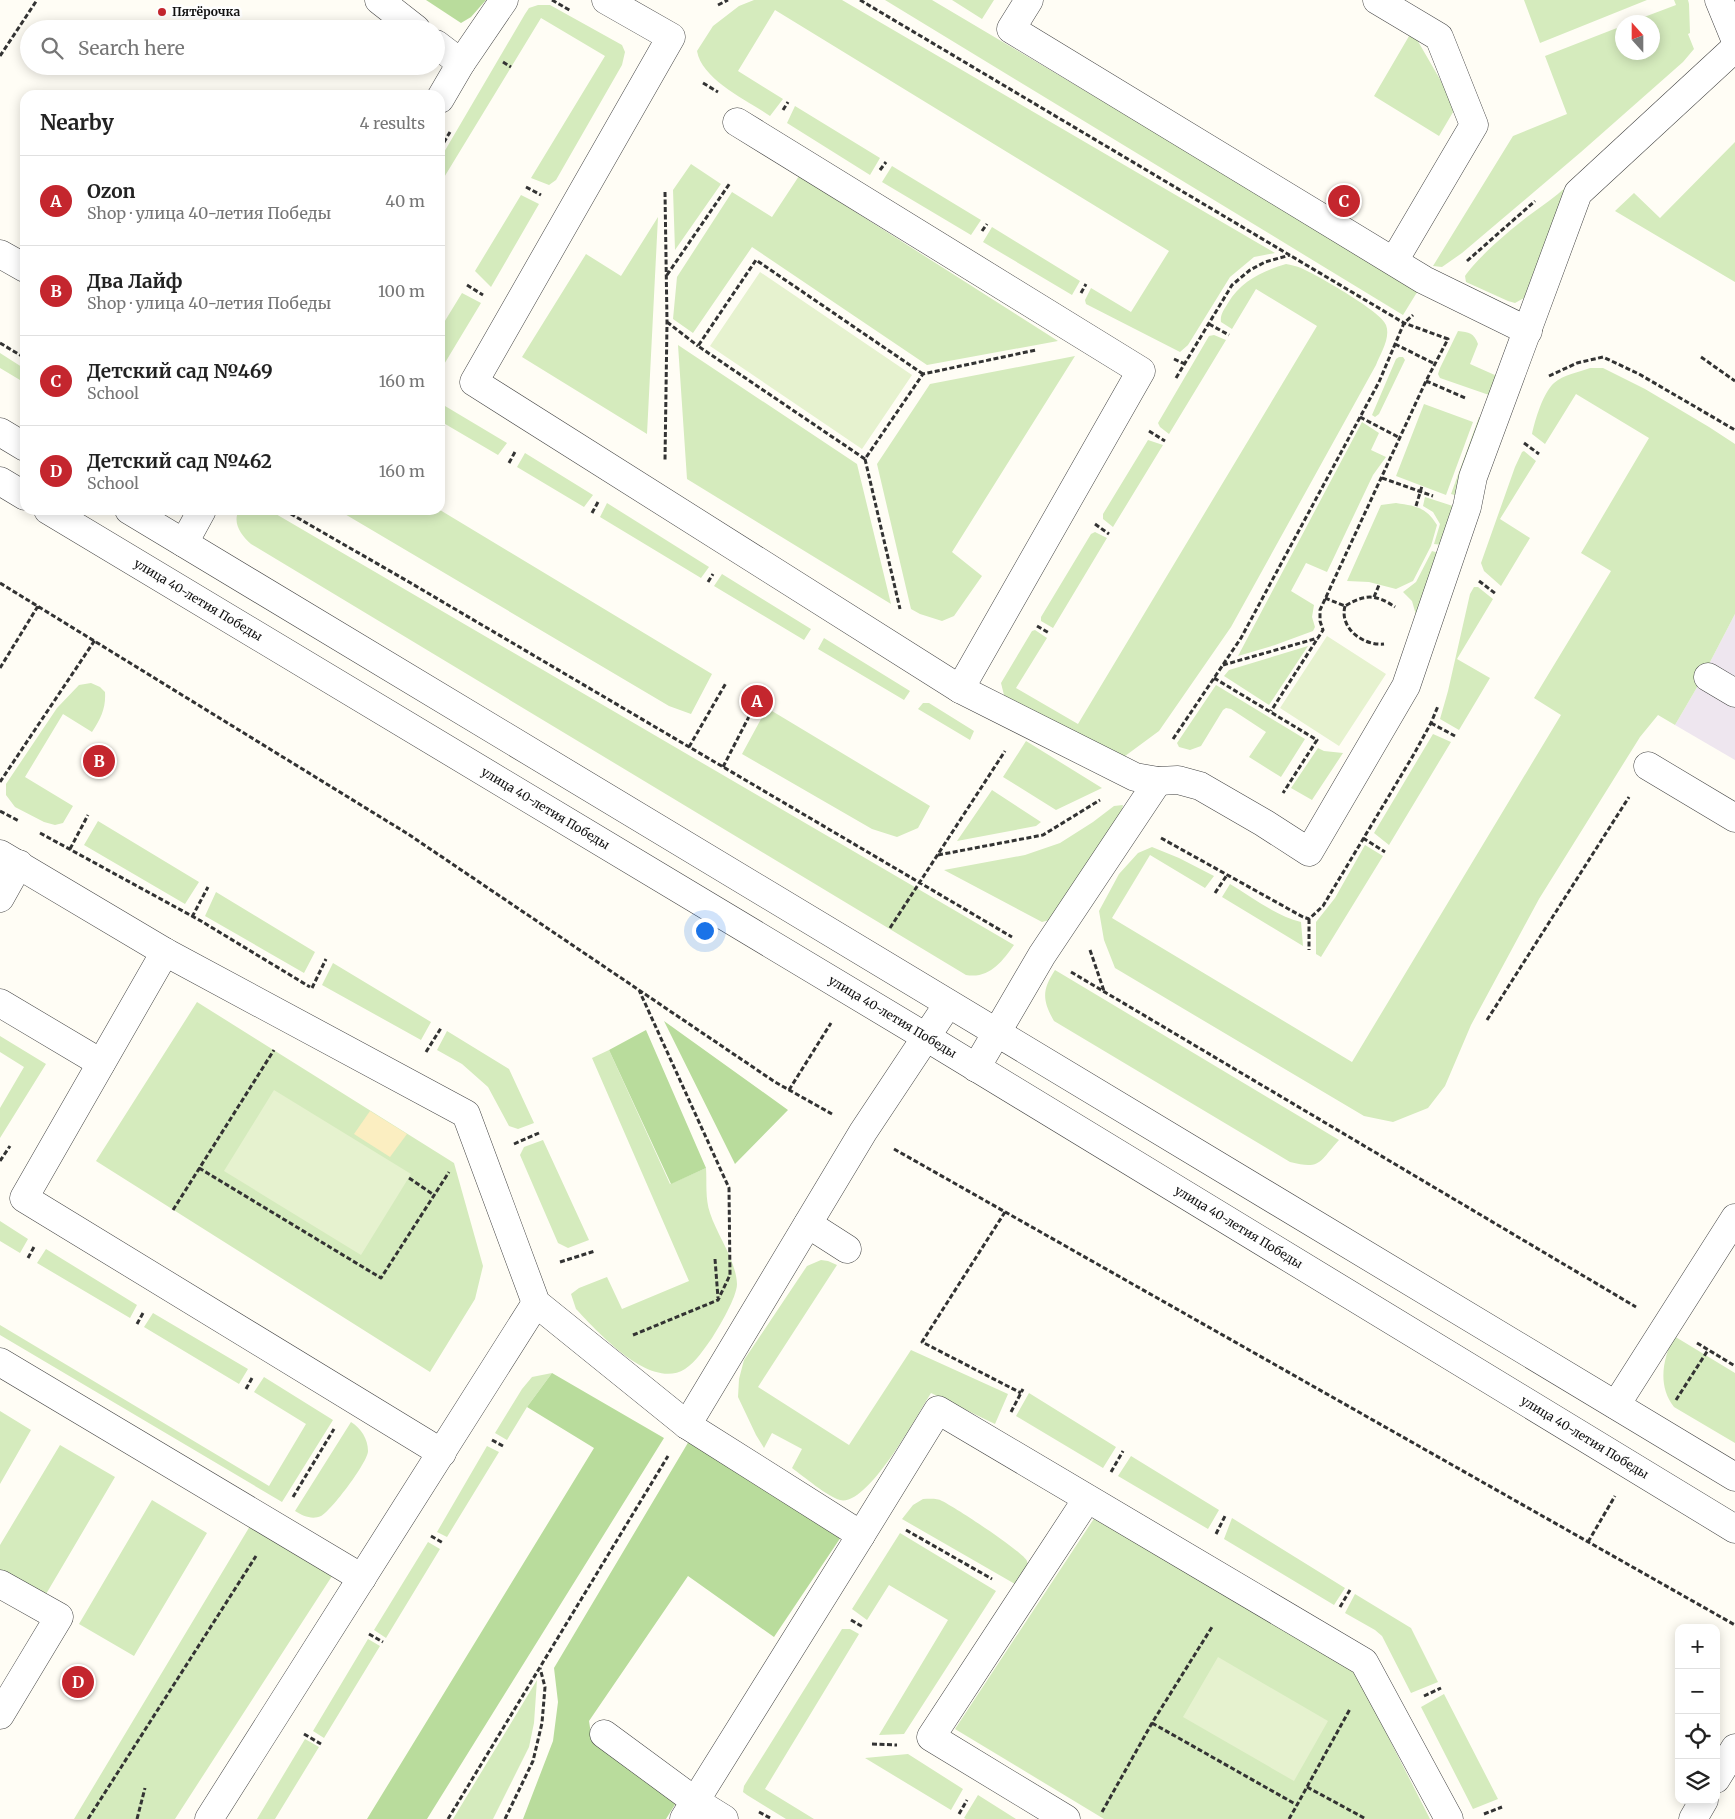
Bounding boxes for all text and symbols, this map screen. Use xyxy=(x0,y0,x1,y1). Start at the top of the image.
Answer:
place label: Пятёрочка xyxy=(172,4,241,19)
marker: Пятёрочка xyxy=(156,6,168,18)
north arrow xyxy=(1615,15,1660,60)
search box xyxy=(20,20,445,75)
icon: search xyxy=(38,34,66,62)
text: Search here xyxy=(78,36,185,60)
text: Nearby xyxy=(40,109,114,136)
text: 4 results xyxy=(359,113,425,133)
text: Ozon xyxy=(87,179,136,203)
pin: C xyxy=(1328,182,1360,220)
text: A xyxy=(50,191,62,211)
text: 40 m xyxy=(385,191,425,211)
text: Shop · улица 40-летия Победы xyxy=(87,203,331,223)
text: Два Лайф xyxy=(87,269,182,293)
text: B xyxy=(50,281,62,301)
text: 100 m xyxy=(378,281,425,301)
text: Shop · улица 40-летия Победы xyxy=(87,293,331,313)
text: Детский сад №469 xyxy=(87,359,273,383)
text: C xyxy=(51,371,61,391)
text: 160 m xyxy=(379,371,425,391)
text: School xyxy=(87,383,139,403)
text: Детский сад №462 xyxy=(87,449,272,473)
text: D xyxy=(50,461,62,481)
text: 160 m xyxy=(379,461,425,481)
text: School xyxy=(87,473,139,493)
street label: улица 40-летия Победы xyxy=(131,555,265,644)
pin: A xyxy=(741,682,773,720)
pin: B xyxy=(83,742,115,780)
street label: улица 40-летия Победы xyxy=(479,764,612,852)
your location xyxy=(692,918,718,944)
street label: улица 40-летия Победы xyxy=(826,972,960,1061)
street label: улица 40-летия Победы xyxy=(1172,1182,1306,1271)
street label: улица 40-летия Победы xyxy=(1518,1393,1652,1482)
map controls xyxy=(1675,1624,1720,1804)
button: + xyxy=(1675,1624,1720,1669)
pin: D xyxy=(62,1663,94,1701)
button: − xyxy=(1675,1669,1720,1714)
button: locate xyxy=(1675,1714,1720,1759)
button: layers xyxy=(1675,1759,1720,1804)

